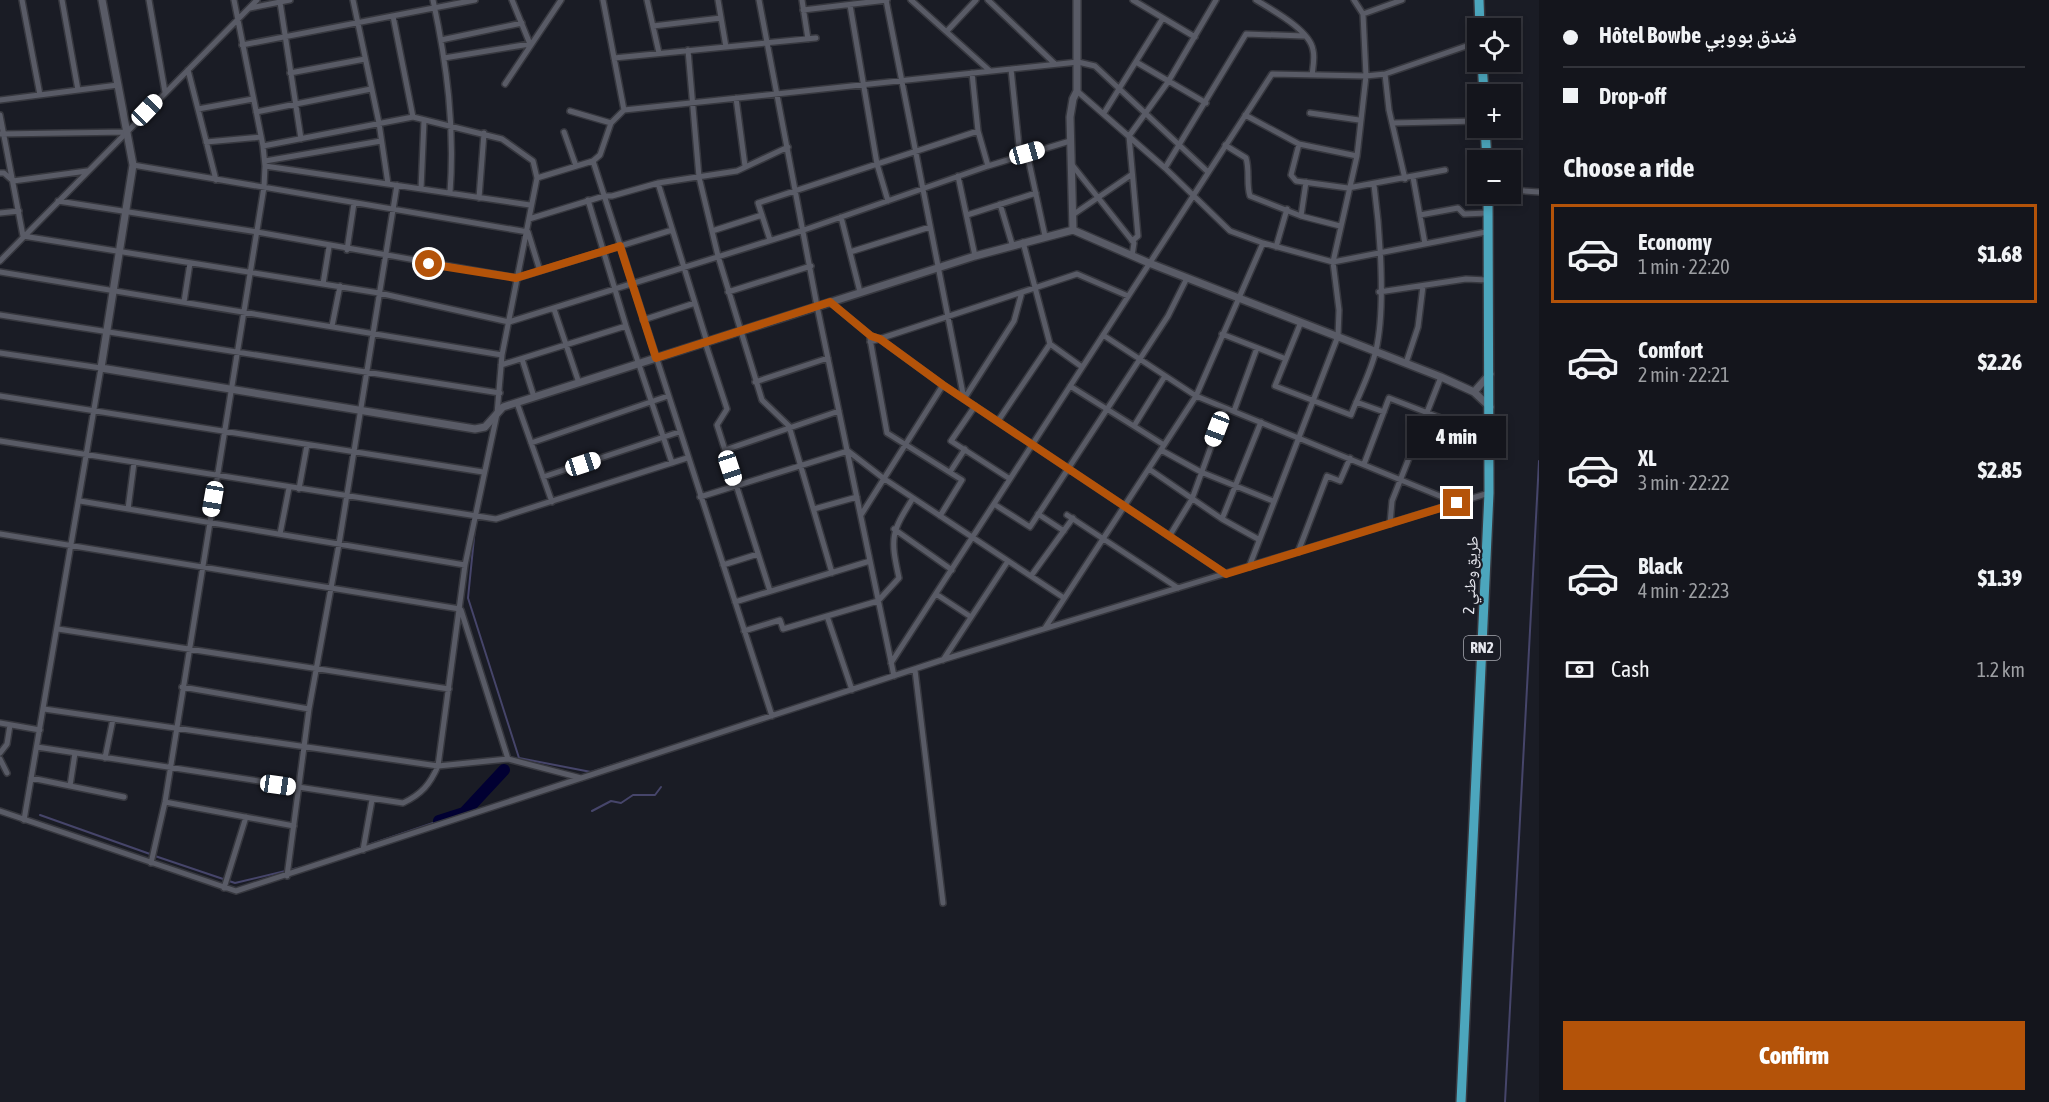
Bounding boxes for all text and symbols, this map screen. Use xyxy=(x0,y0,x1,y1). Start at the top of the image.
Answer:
map controls xyxy=(1467,18,1521,204)
button: locate xyxy=(1467,18,1521,72)
text: Hôtel Bowbe فندق بووبي xyxy=(1599,22,1797,48)
text: Drop-off xyxy=(1599,83,1666,109)
button: + xyxy=(1467,84,1521,138)
car xyxy=(128,91,166,129)
car xyxy=(1007,139,1047,167)
button: − xyxy=(1467,150,1521,204)
text: Choose a ride xyxy=(1563,152,1695,183)
icon: car xyxy=(1566,227,1620,281)
text: Economy xyxy=(1638,229,1712,255)
text: $1.68 xyxy=(1978,241,2022,267)
route start xyxy=(415,250,442,277)
text: 1 min · 22:20 xyxy=(1638,255,1730,278)
icon: car xyxy=(1566,335,1620,389)
text: Comfort xyxy=(1638,337,1703,363)
text: $2.26 xyxy=(1978,349,2022,375)
text: 2 min · 22:21 xyxy=(1638,363,1730,386)
car xyxy=(1202,409,1232,449)
callout: 4 min xyxy=(1408,416,1506,458)
text: 4 min xyxy=(1436,425,1477,448)
icon: car xyxy=(1566,443,1620,497)
text: XL xyxy=(1638,445,1656,471)
car xyxy=(716,448,744,488)
car xyxy=(563,450,603,478)
text: $2.85 xyxy=(1978,457,2022,483)
text: 3 min · 22:22 xyxy=(1638,471,1730,494)
car xyxy=(201,480,225,518)
route end xyxy=(1443,489,1470,516)
street label: طريق وطني 2 xyxy=(1459,535,1485,615)
icon: car xyxy=(1566,551,1620,605)
text: Black xyxy=(1638,553,1682,579)
text: $1.39 xyxy=(1978,565,2022,591)
text: 4 min · 22:23 xyxy=(1638,579,1730,602)
road number: RN2 xyxy=(1464,636,1500,660)
icon: cash xyxy=(1563,653,1596,686)
text: Cash xyxy=(1611,656,1650,682)
text: 1.2 km xyxy=(1977,658,2025,681)
car xyxy=(259,774,297,796)
button: Confirm xyxy=(1563,1021,2025,1090)

